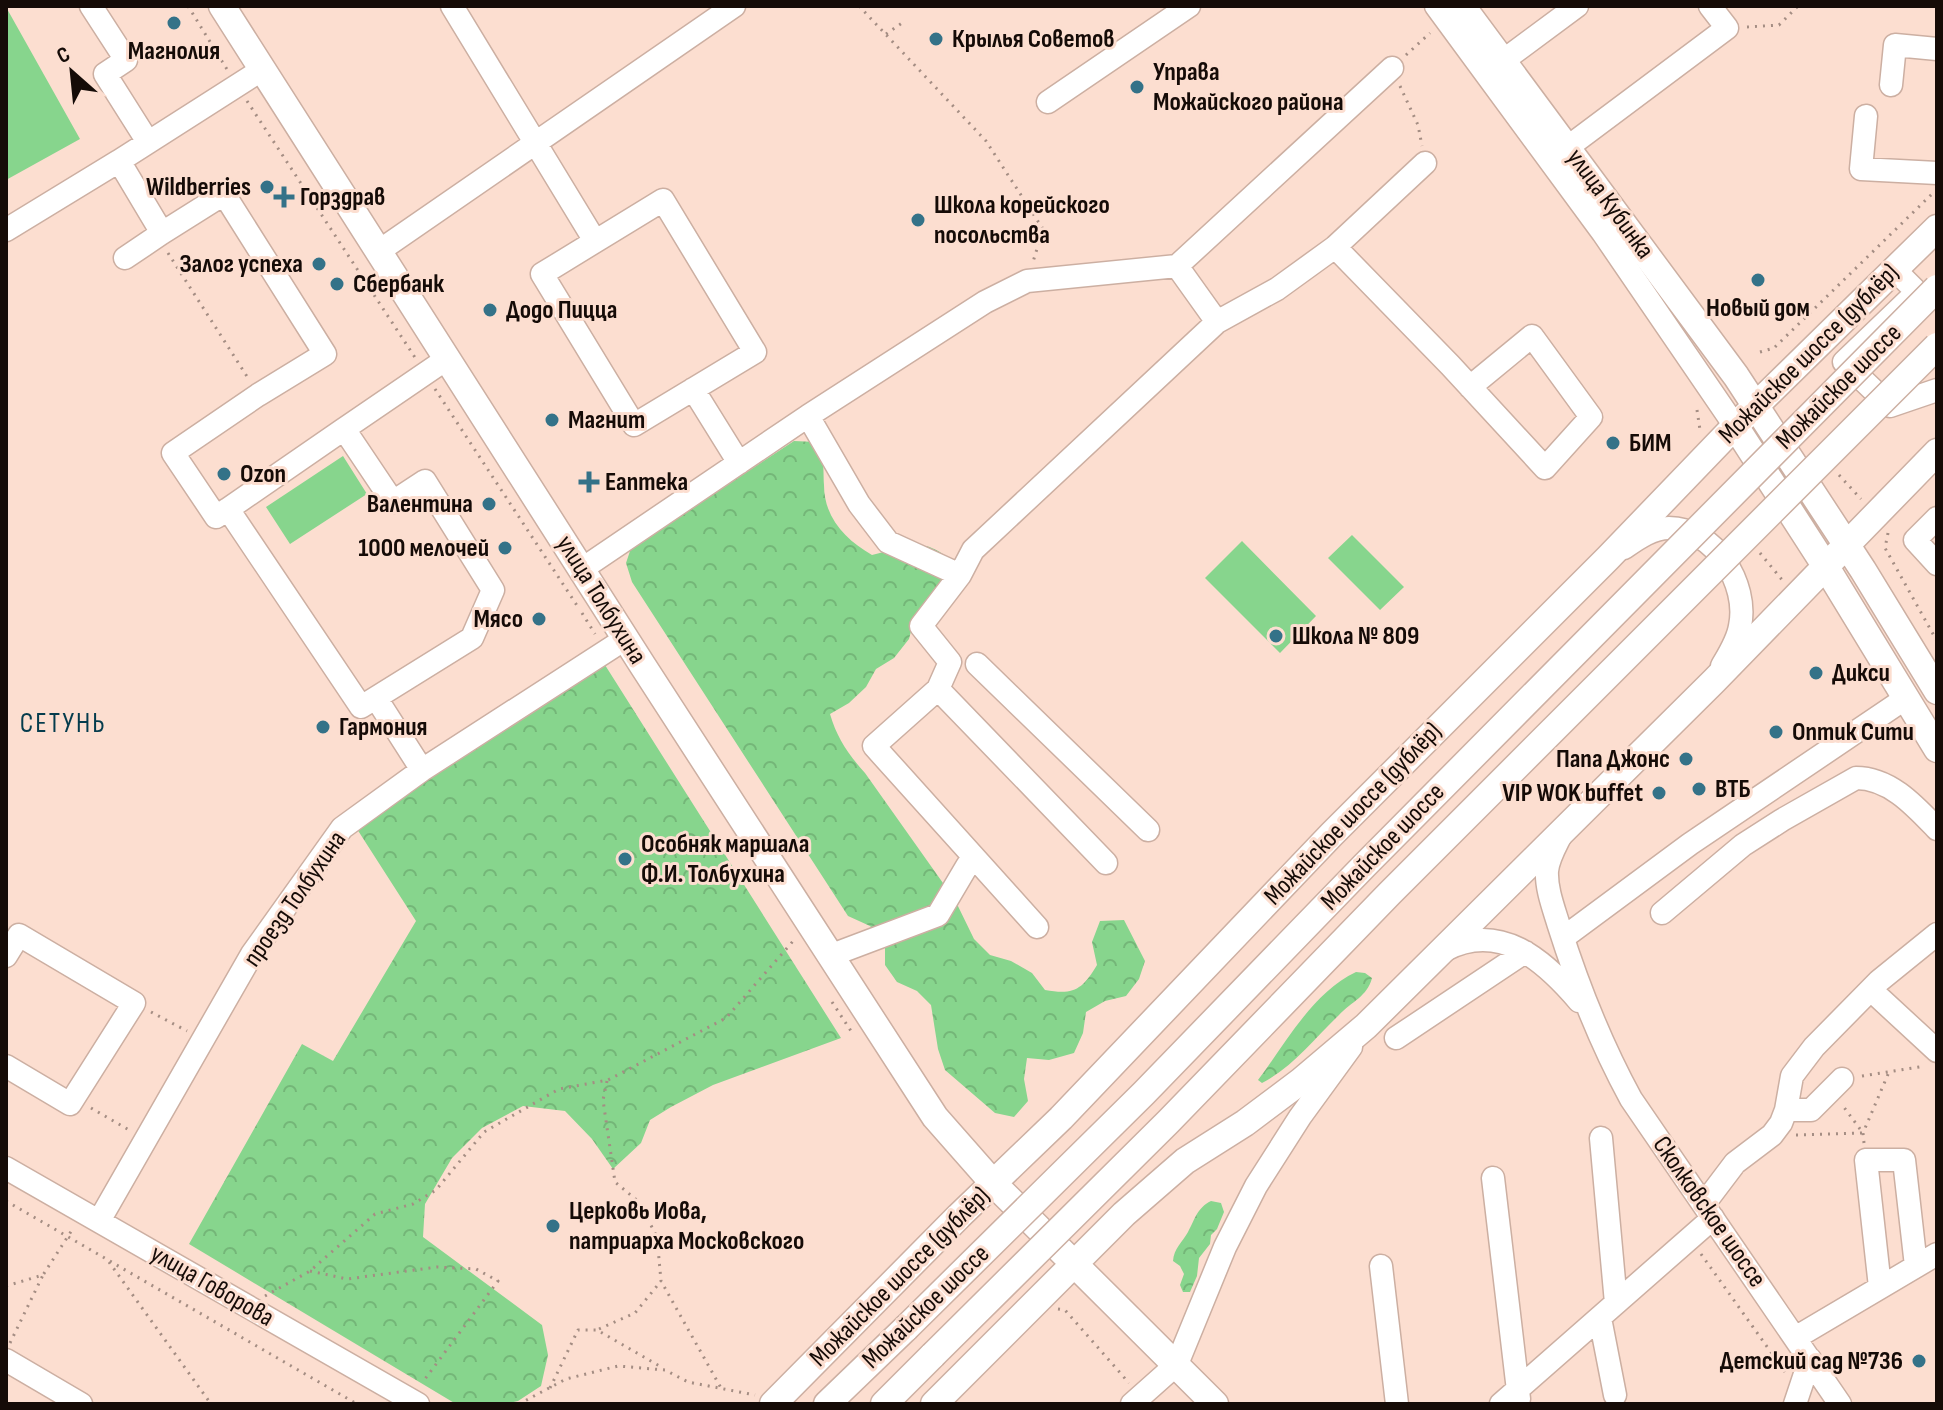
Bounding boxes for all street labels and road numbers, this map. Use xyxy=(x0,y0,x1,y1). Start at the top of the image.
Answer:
street label: улица Кубинка xyxy=(1560,143,1660,265)
street label: Можайское шоссе (дублёр) xyxy=(1712,257,1906,451)
street label: Можайское шоссе xyxy=(1770,318,1908,456)
street label: улица Толбухина xyxy=(549,530,653,670)
street label: Можайское шоссе (дублёр) xyxy=(1258,716,1448,912)
street label: Можайское шоссе xyxy=(1315,777,1451,917)
street label: проезд Толбухина xyxy=(237,825,353,973)
street label: Сколковское шоссе xyxy=(1646,1131,1772,1293)
street label: Можайское шоссе (дублёр) xyxy=(803,1180,997,1374)
street label: улица Говорова xyxy=(145,1238,279,1334)
street label: Можайское шоссе xyxy=(856,1239,996,1375)

